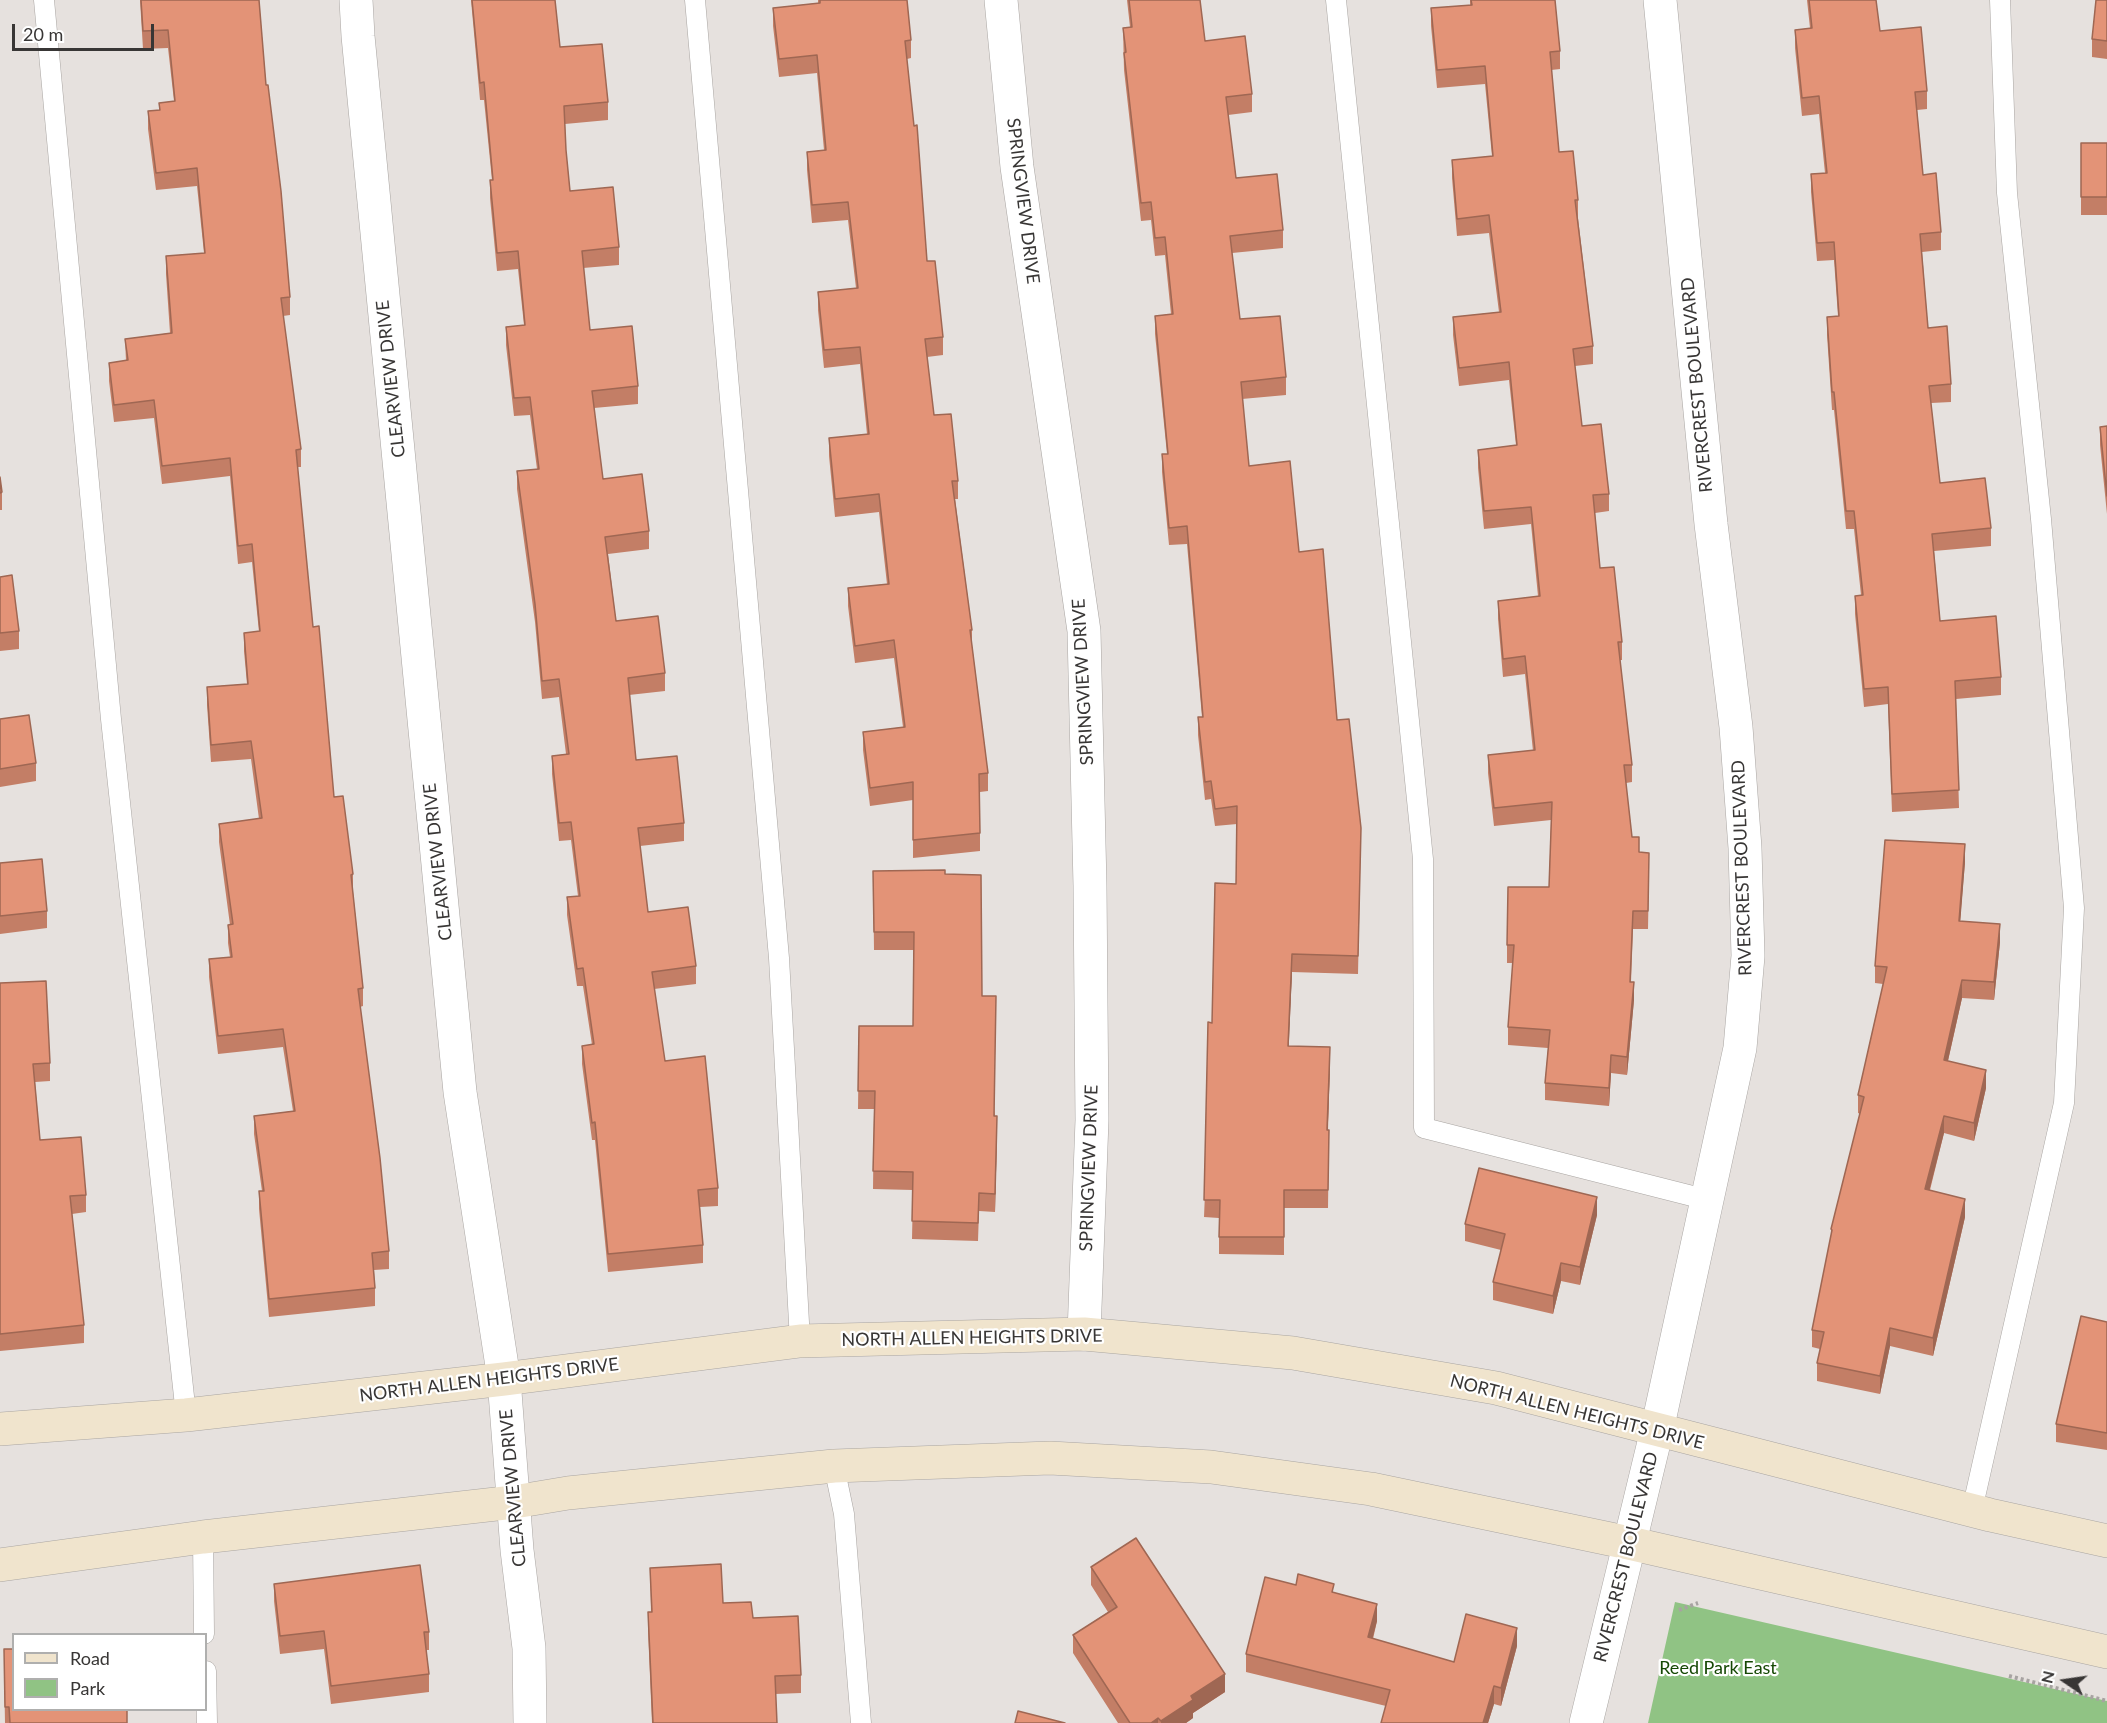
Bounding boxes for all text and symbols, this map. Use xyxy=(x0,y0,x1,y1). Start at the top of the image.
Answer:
scale bar xyxy=(15,12,158,50)
text: 20 m xyxy=(23,23,63,45)
street label: SPRINGVIEW DRIVE xyxy=(1002,117,1044,285)
street label: RIVERCREST BOULEVARD xyxy=(1677,276,1717,494)
street label: CLEARVIEW DRIVE xyxy=(372,299,410,459)
street label: SPRINGVIEW DRIVE xyxy=(1068,598,1098,766)
street label: RIVERCREST BOULEVARD xyxy=(1727,760,1757,976)
street label: CLEARVIEW DRIVE xyxy=(419,782,457,942)
street label: SPRINGVIEW DRIVE xyxy=(1075,1084,1103,1252)
street label: NORTH ALLEN HEIGHTS DRIVE xyxy=(841,1325,1103,1351)
street label: NORTH ALLEN HEIGHTS DRIVE xyxy=(358,1353,620,1407)
street label: NORTH ALLEN HEIGHTS DRIVE xyxy=(1448,1370,1706,1454)
street label: CLEARVIEW DRIVE xyxy=(495,1408,531,1568)
street label: RIVERCREST BOULEVARD xyxy=(1589,1450,1663,1664)
legend xyxy=(12,1633,207,1711)
text: Road xyxy=(70,1647,110,1669)
north arrow xyxy=(2035,1651,2095,1711)
park label: Reed Park East xyxy=(1659,1657,1777,1679)
text: N xyxy=(2036,1669,2058,1685)
text: Park xyxy=(70,1677,105,1699)

